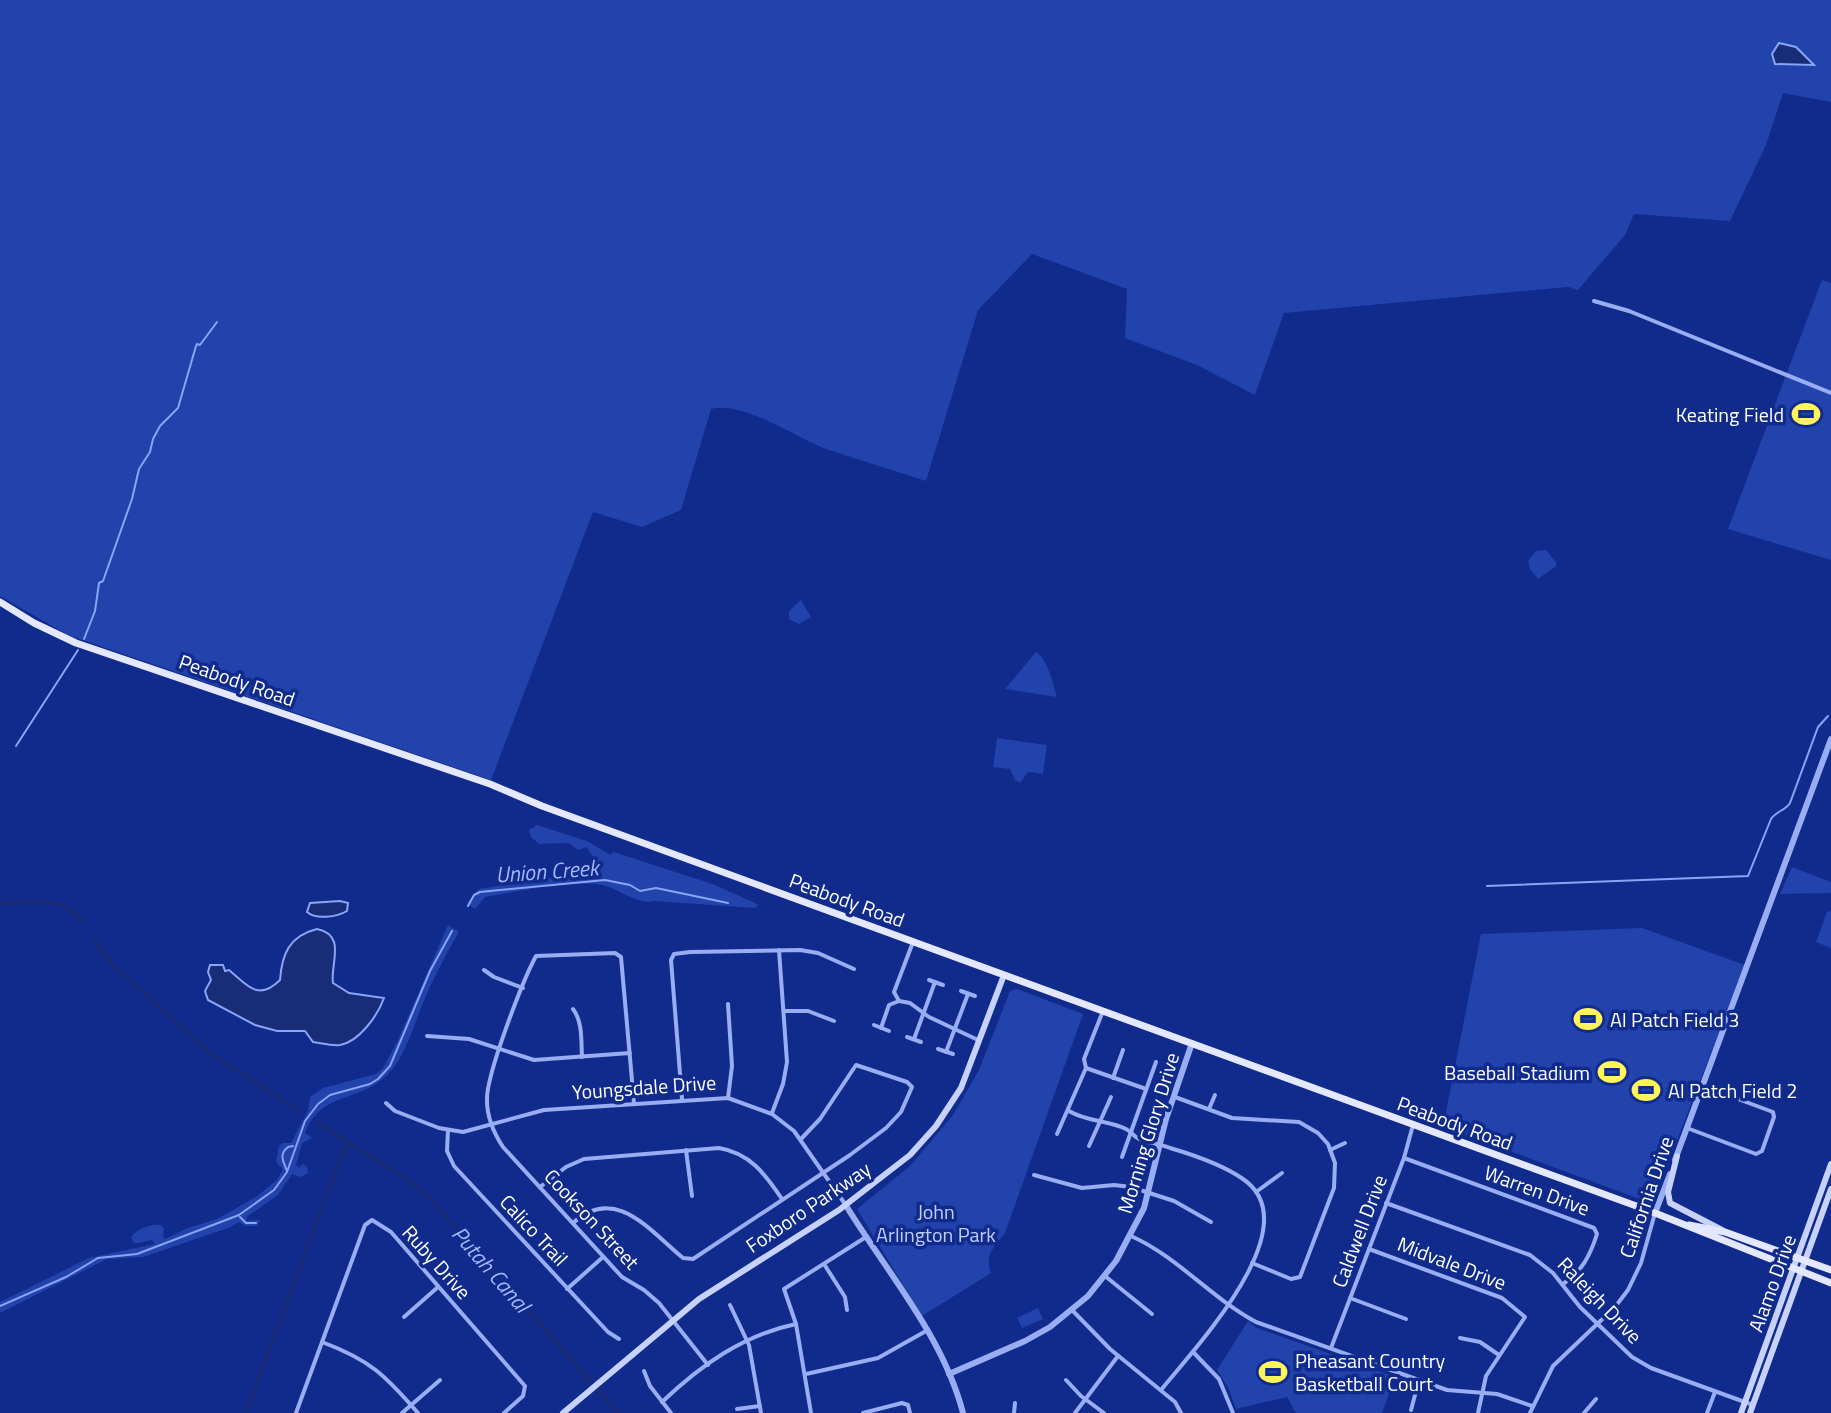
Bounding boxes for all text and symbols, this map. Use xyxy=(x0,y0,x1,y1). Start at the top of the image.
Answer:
place label: Keating Field xyxy=(1676,399,1784,430)
sports icon: Keating Field xyxy=(1791,399,1821,429)
street label: Peabody Road xyxy=(175,646,299,714)
water label: Union Creek xyxy=(494,850,602,892)
street label: Peabody Road xyxy=(785,865,909,935)
sports icon: Al Patch Field 3 xyxy=(1573,1004,1603,1034)
place label: Al Patch Field 3 xyxy=(1610,1004,1739,1035)
street label: Morning Glory Drive xyxy=(1109,1049,1187,1217)
place label: Baseball Stadium xyxy=(1444,1057,1590,1088)
sports icon: Baseball Stadium xyxy=(1597,1057,1627,1087)
street label: Youngsdale Drive xyxy=(571,1067,717,1107)
sports icon: Al Patch Field 2 xyxy=(1631,1075,1661,1105)
place label: Al Patch Field 2 xyxy=(1668,1075,1797,1106)
street label: Peabody Road xyxy=(1393,1088,1517,1158)
street label: California Drive xyxy=(1611,1132,1681,1262)
street label: Foxboro Parkway xyxy=(739,1153,877,1260)
street label: Warren Drive xyxy=(1480,1157,1594,1223)
street label: Cookson Street xyxy=(537,1162,647,1276)
street label: Caldwell Drive xyxy=(1323,1170,1395,1292)
street label: Calico Trail xyxy=(493,1187,575,1273)
park label: John Arlington Park xyxy=(876,1196,996,1250)
street label: Ruby Drive xyxy=(395,1218,479,1306)
water label: Putah Canal xyxy=(444,1218,540,1322)
street label: Midvale Drive xyxy=(1393,1228,1511,1298)
street label: Alamo Drive xyxy=(1740,1230,1804,1336)
street label: Raleigh Drive xyxy=(1550,1249,1650,1351)
place label: Pheasant Country Basketball Court xyxy=(1295,1345,1446,1399)
sports icon: Pheasant Country Basketball Court xyxy=(1258,1357,1288,1387)

